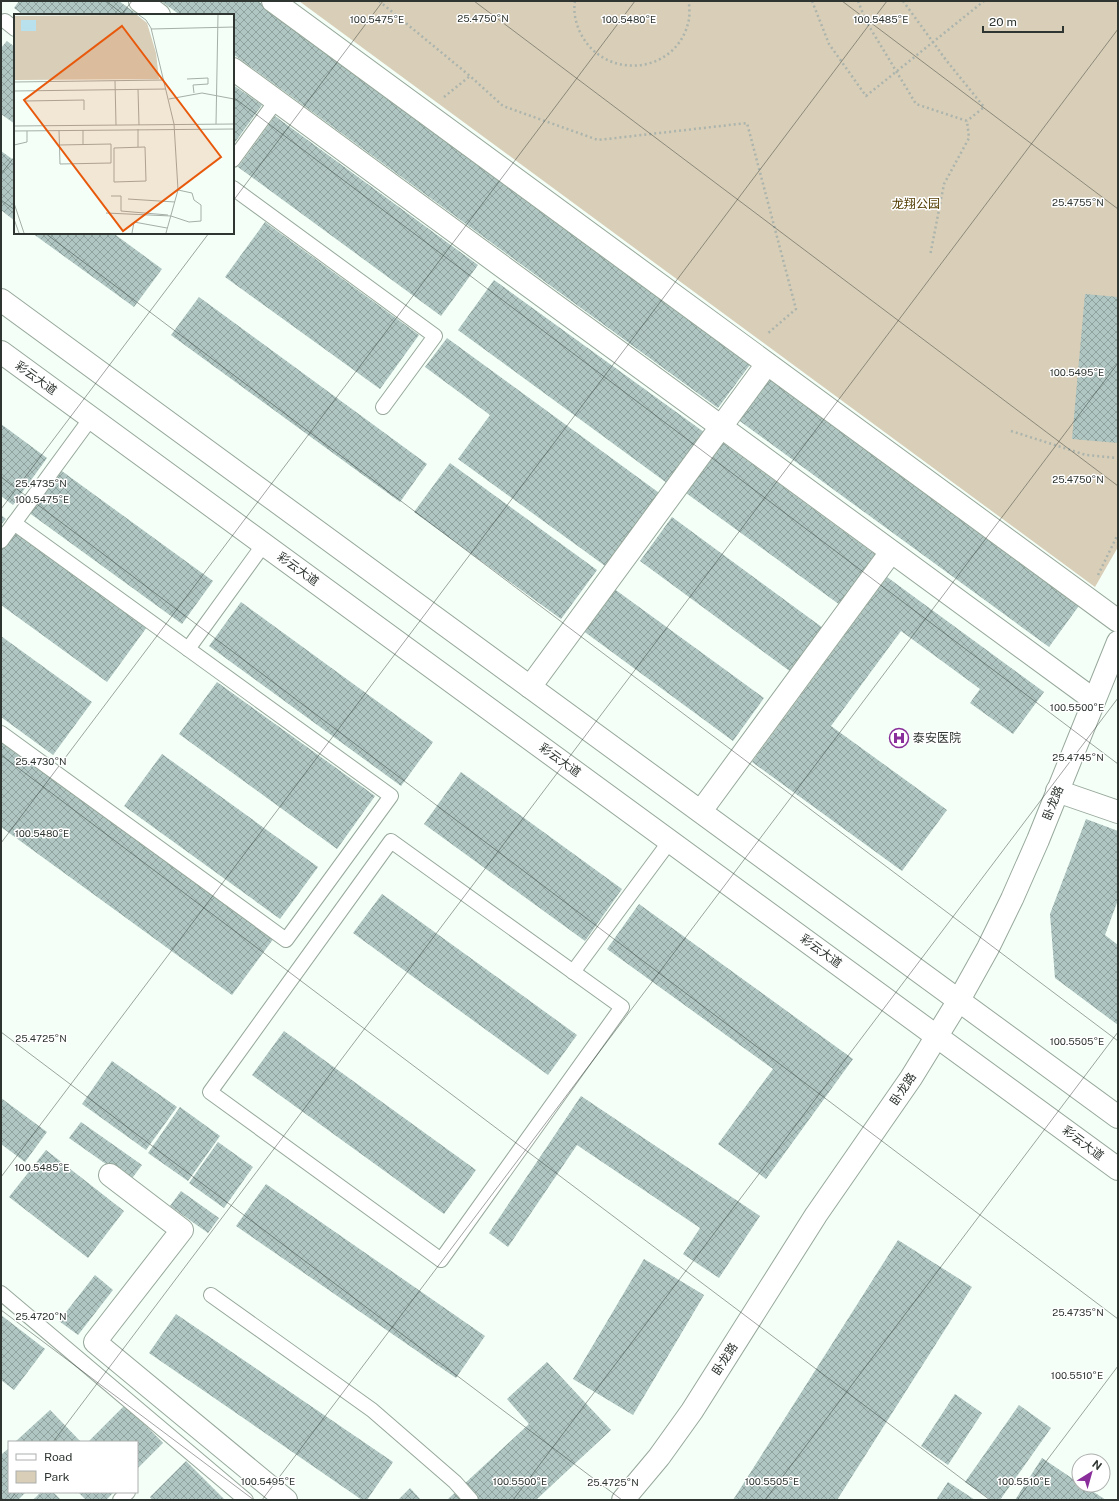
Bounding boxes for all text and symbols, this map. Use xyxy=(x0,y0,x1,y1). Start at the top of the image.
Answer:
scale bar xyxy=(983,8,1063,34)
text: 25.4750°N xyxy=(457,12,509,24)
text: 100.5475°E xyxy=(350,13,404,25)
text: 100.5480°E xyxy=(602,13,656,25)
text: 100.5485°E xyxy=(854,13,908,25)
inset map xyxy=(14,14,234,234)
text: 20 m xyxy=(989,15,1017,29)
text: 25.4755°N xyxy=(1052,196,1104,208)
park label: 龙翔公园 xyxy=(892,197,940,211)
street label: 彩云大道 xyxy=(12,358,60,398)
text: 100.5495°E xyxy=(1050,366,1104,378)
text: 25.4750°N xyxy=(1052,473,1104,485)
text: 25.4735°N xyxy=(15,477,67,489)
text: 100.5475°E xyxy=(15,493,69,505)
street label: 彩云大道 xyxy=(274,549,322,589)
text: 100.5500°E xyxy=(1050,701,1104,713)
hospital icon: 泰安医院 xyxy=(888,727,910,749)
place label: 泰安医院 xyxy=(913,731,961,745)
street label: 彩云大道 xyxy=(536,740,584,780)
text: 25.4745°N xyxy=(1052,751,1104,763)
text: 25.4730°N xyxy=(15,755,67,767)
street label: 卧龙路 xyxy=(1040,784,1066,822)
text: 100.5480°E xyxy=(15,827,69,839)
street label: 彩云大道 xyxy=(797,931,845,971)
text: 25.4725°N xyxy=(15,1032,67,1044)
text: 100.5505°E xyxy=(1050,1035,1104,1047)
street label: 卧龙路 xyxy=(887,1070,919,1108)
street label: 彩云大道 xyxy=(1060,1123,1106,1163)
text: 100.5485°E xyxy=(15,1161,69,1173)
text: 25.4735°N xyxy=(1052,1306,1104,1318)
text: 25.4720°N xyxy=(15,1310,67,1322)
street label: 卧龙路 xyxy=(709,1340,741,1378)
text: 100.5510°E xyxy=(1051,1369,1103,1381)
legend xyxy=(8,1441,138,1493)
text: Road xyxy=(44,1450,72,1464)
north arrow xyxy=(1071,1453,1111,1493)
text: N xyxy=(1090,1458,1104,1472)
text: Park xyxy=(44,1470,70,1484)
text: 100.5495°E xyxy=(241,1475,295,1487)
text: 100.5500°E xyxy=(493,1475,547,1487)
text: 100.5505°E xyxy=(745,1475,799,1487)
text: 100.5510°E xyxy=(998,1475,1050,1487)
text: 25.4725°N xyxy=(587,1476,639,1488)

